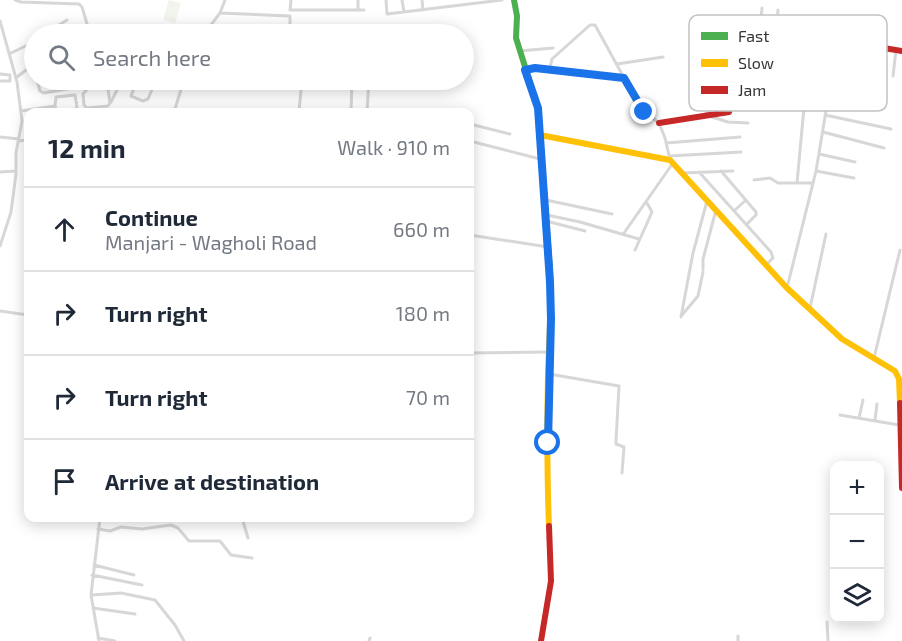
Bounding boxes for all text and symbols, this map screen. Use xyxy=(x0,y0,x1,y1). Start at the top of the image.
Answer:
legend xyxy=(689,15,887,111)
search box xyxy=(24,24,474,90)
text: Fast xyxy=(738,26,769,45)
icon: search xyxy=(45,41,78,74)
text: Search here xyxy=(93,44,211,70)
text: Slow xyxy=(738,53,774,72)
text: Jam xyxy=(738,80,766,99)
route end xyxy=(630,98,656,124)
text: 12 min xyxy=(48,132,126,163)
text: Walk · 910 m xyxy=(337,135,450,159)
text: Continue xyxy=(105,204,198,230)
icon: ahead xyxy=(48,213,81,246)
text: 660 m xyxy=(393,217,450,241)
text: Manjari - Wagholi Road xyxy=(105,230,317,254)
icon: right xyxy=(48,297,81,330)
text: Turn right xyxy=(105,300,207,326)
text: 180 m xyxy=(396,301,450,325)
icon: right xyxy=(48,381,81,414)
text: Turn right xyxy=(105,384,207,410)
text: 70 m xyxy=(406,385,450,409)
route start xyxy=(534,429,560,455)
map controls xyxy=(830,461,884,623)
button: + xyxy=(830,461,884,515)
icon: arrive xyxy=(48,465,81,498)
text: Arrive at destination xyxy=(105,468,319,494)
button: − xyxy=(830,515,884,569)
button: layers xyxy=(830,569,884,623)

